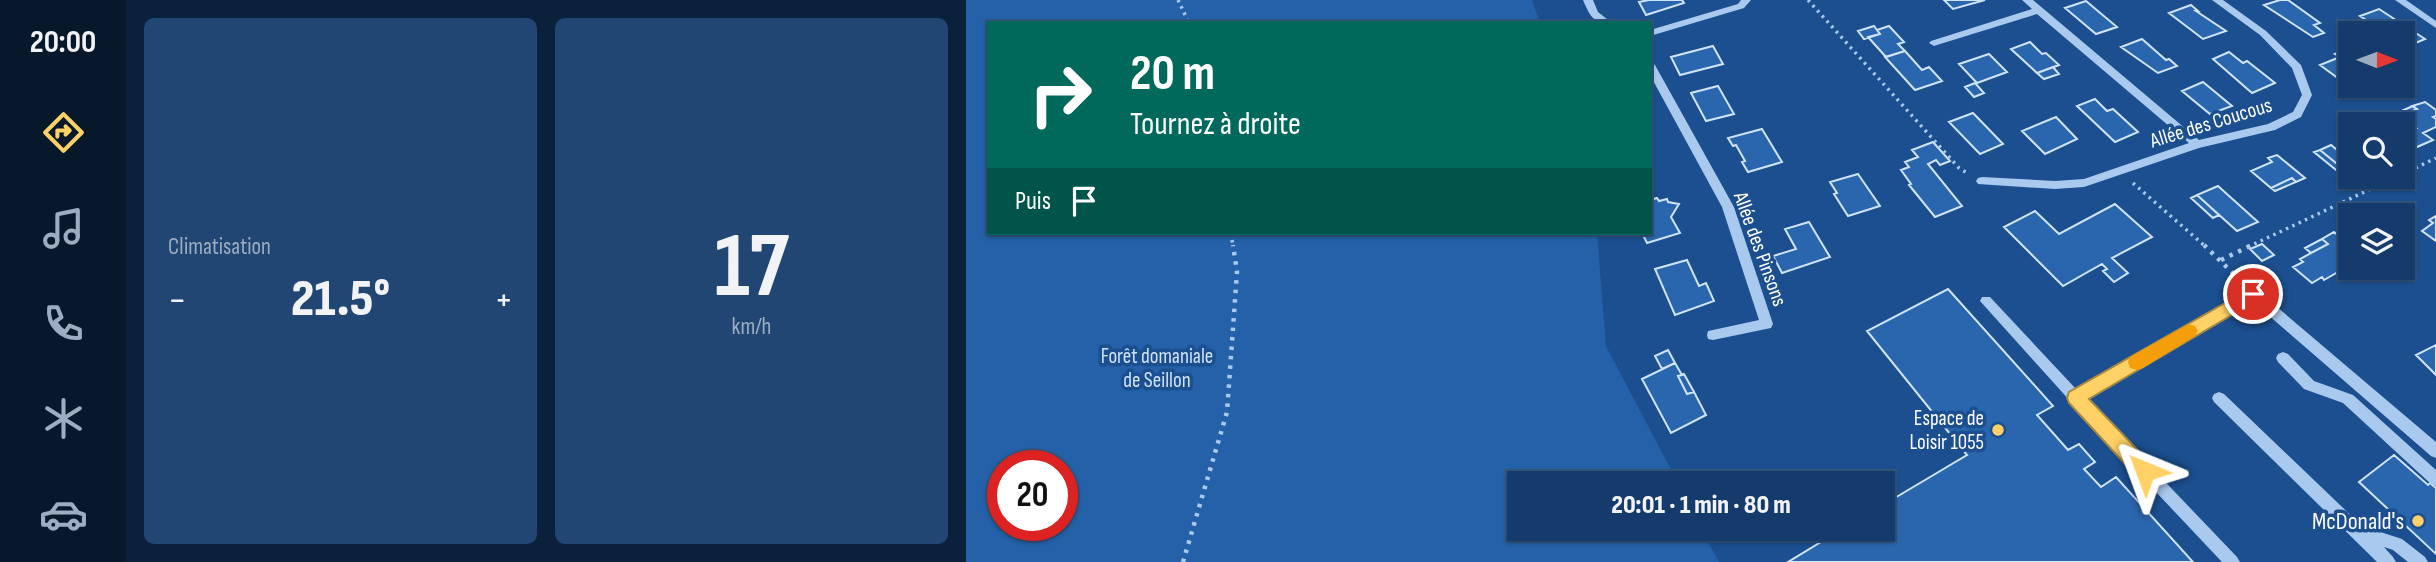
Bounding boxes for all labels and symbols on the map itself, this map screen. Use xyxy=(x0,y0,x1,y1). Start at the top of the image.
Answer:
north arrow xyxy=(2338,21,2415,98)
street label: Allée des Coucous xyxy=(2146,93,2275,154)
street label: Allée des Pinsons xyxy=(1727,187,1792,310)
pin xyxy=(2223,264,2283,324)
park label: Forêt domaniale de Seillon xyxy=(1101,344,1213,393)
place label: Espace de Loisir 1055 xyxy=(1909,406,1984,455)
marker: Espace de Loisir 1055 xyxy=(1990,422,2006,438)
position arrow xyxy=(2108,434,2182,508)
speed limit sign: 20 xyxy=(987,450,1078,541)
place label: McDonald's xyxy=(2312,507,2404,536)
marker: McDonald's xyxy=(2410,513,2426,529)

